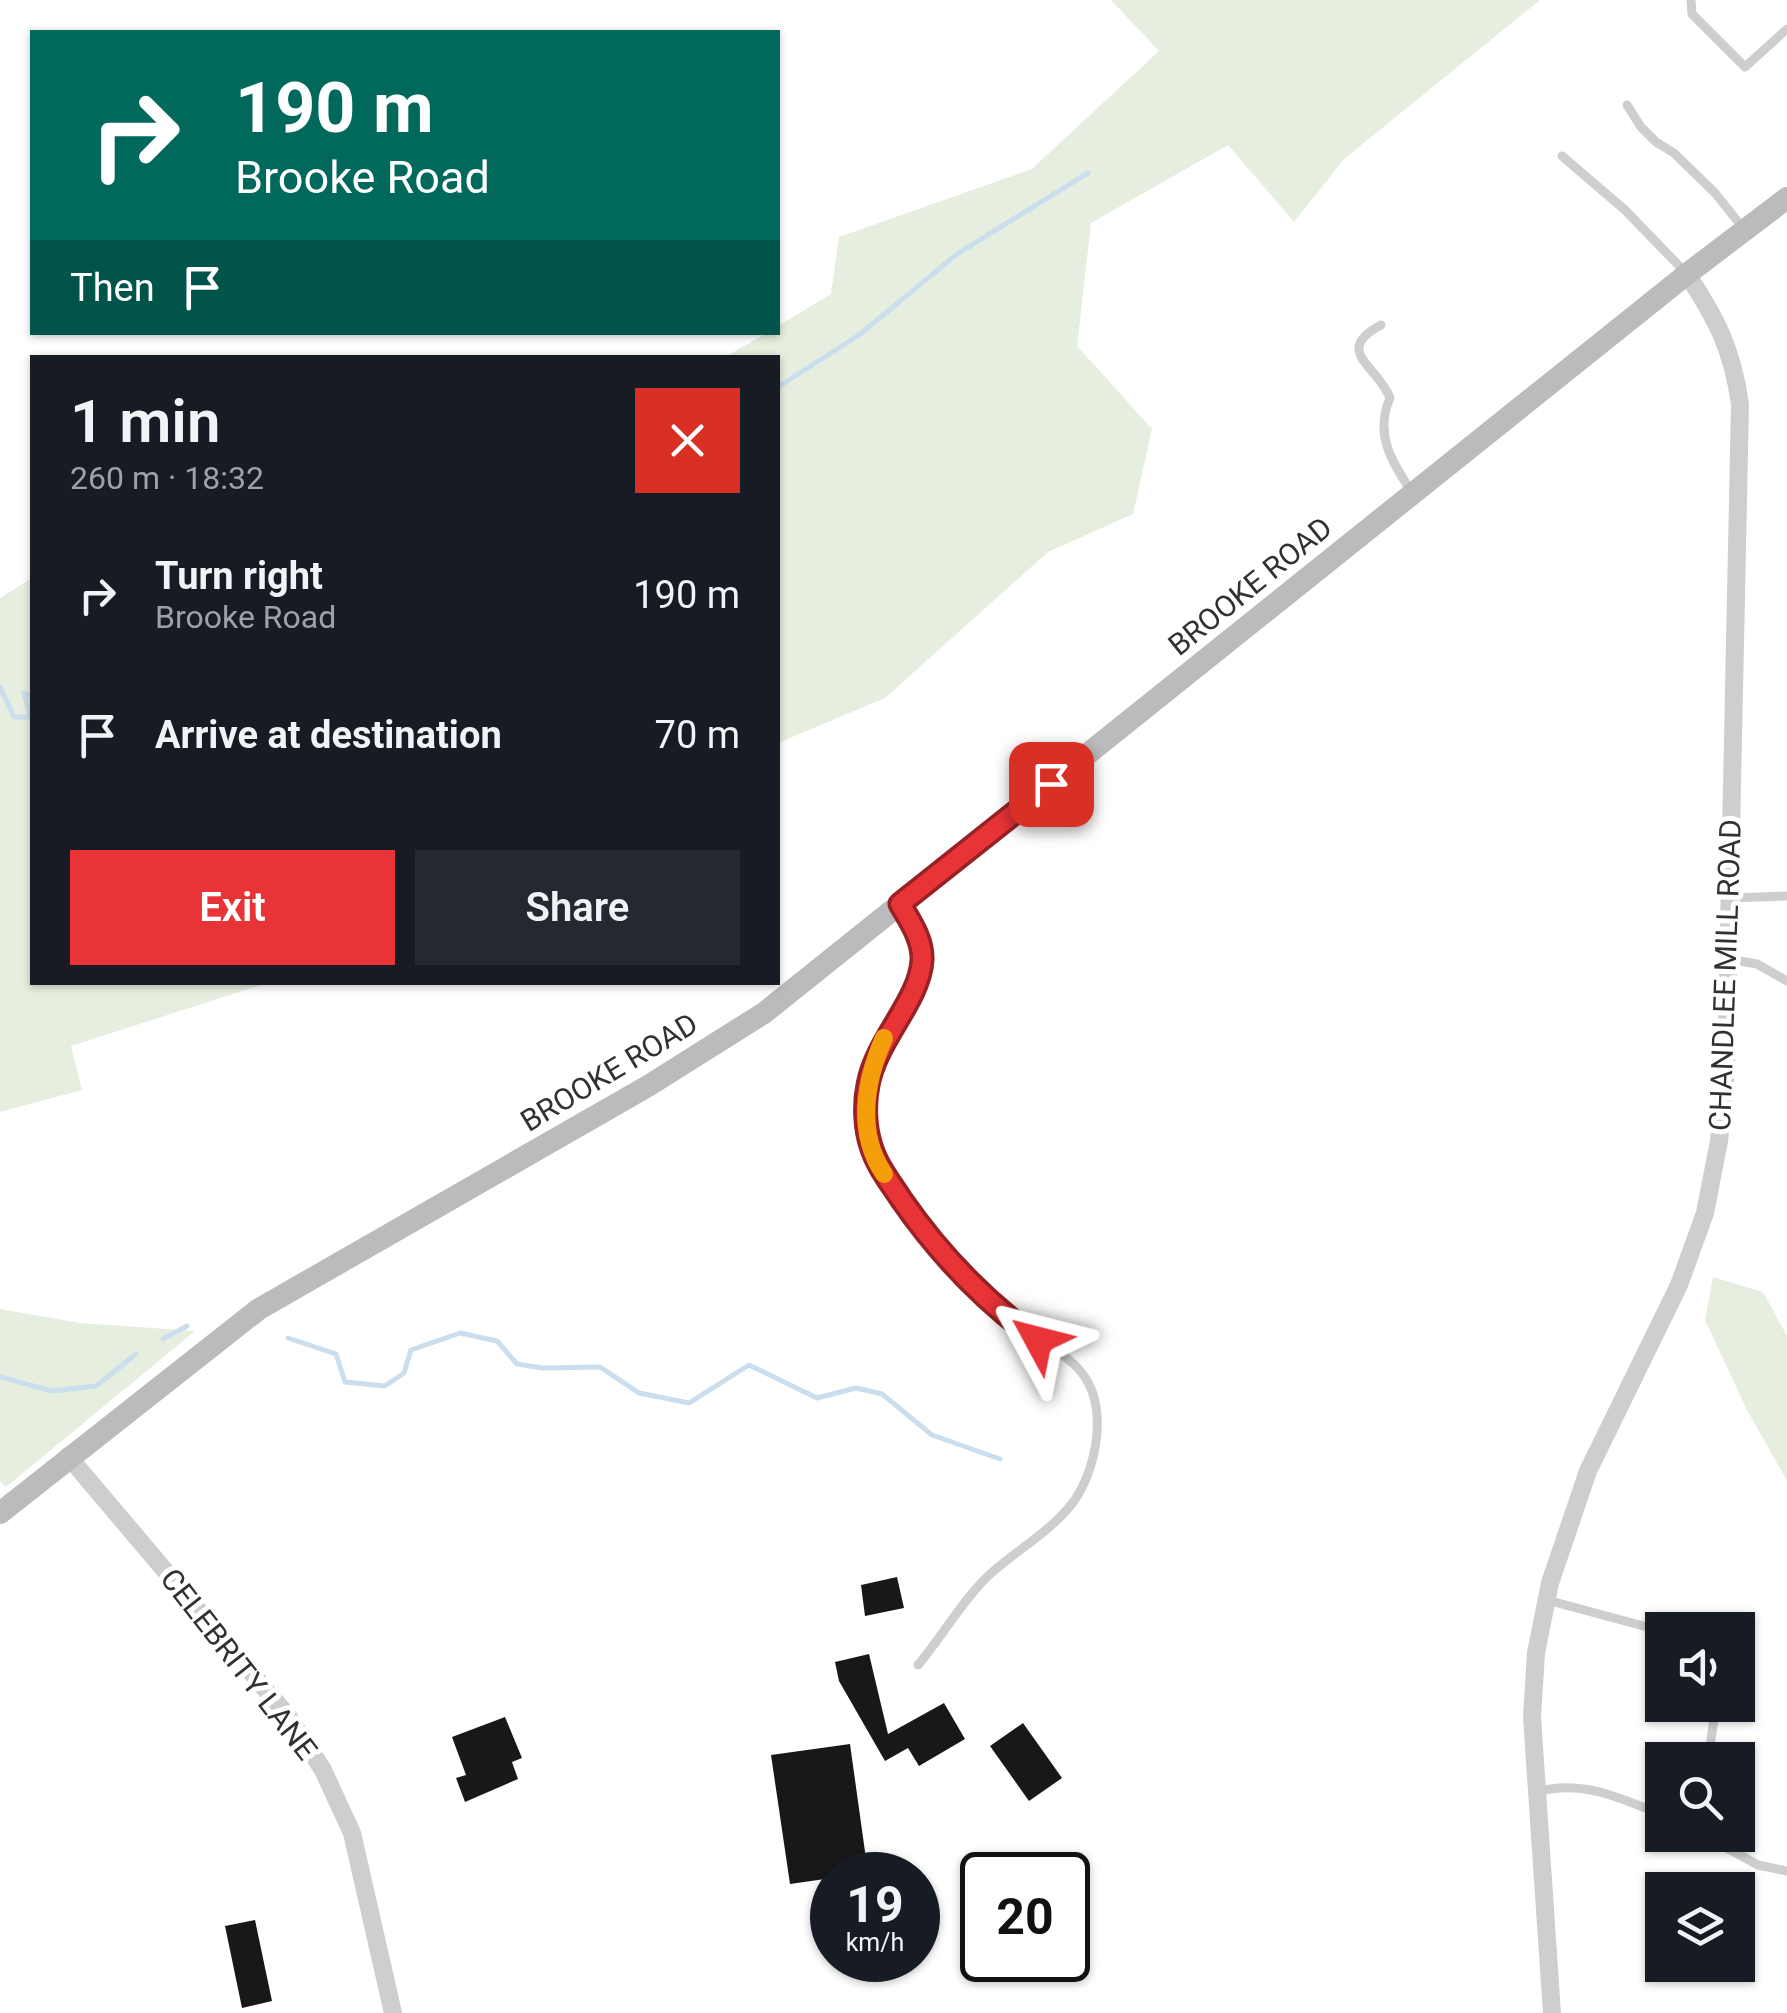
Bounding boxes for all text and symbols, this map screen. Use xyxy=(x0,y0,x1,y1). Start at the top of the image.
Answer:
text: 190 m xyxy=(235,67,434,149)
icon: right xyxy=(70,70,200,200)
text: Brooke Road xyxy=(235,151,490,204)
icon: arrive xyxy=(175,260,230,315)
text: Then xyxy=(70,266,155,310)
text: 1 min xyxy=(70,386,220,457)
button: close xyxy=(635,388,740,493)
text: 260 m · 18:32 xyxy=(70,459,264,497)
street label: BROOKE ROAD xyxy=(1161,510,1339,662)
text: Turn right xyxy=(155,554,323,598)
icon: right xyxy=(70,568,125,623)
text: 190 m xyxy=(633,573,740,617)
text: Brooke Road xyxy=(155,598,336,636)
icon: arrive xyxy=(70,708,125,763)
text: Arrive at destination xyxy=(155,713,502,757)
text: 70 m xyxy=(655,713,740,757)
pin xyxy=(1009,742,1094,827)
icon: arrive xyxy=(1024,757,1079,812)
street label: CHANDLEE MILL ROAD xyxy=(1702,819,1748,1131)
button: Exit xyxy=(70,850,395,965)
button: Share xyxy=(415,850,740,965)
street label: BROOKE ROAD xyxy=(514,1006,704,1138)
position arrow xyxy=(986,1288,1090,1392)
street label: CELEBRITY LANE xyxy=(154,1562,324,1766)
map controls xyxy=(1645,1612,1755,1982)
button: sound xyxy=(1645,1612,1755,1722)
button: search xyxy=(1645,1742,1755,1852)
speed limit sign: 20 xyxy=(960,1852,1090,1982)
button: layers xyxy=(1645,1872,1755,1982)
text: 19 xyxy=(846,1876,904,1934)
text: km/h xyxy=(846,1928,904,1957)

